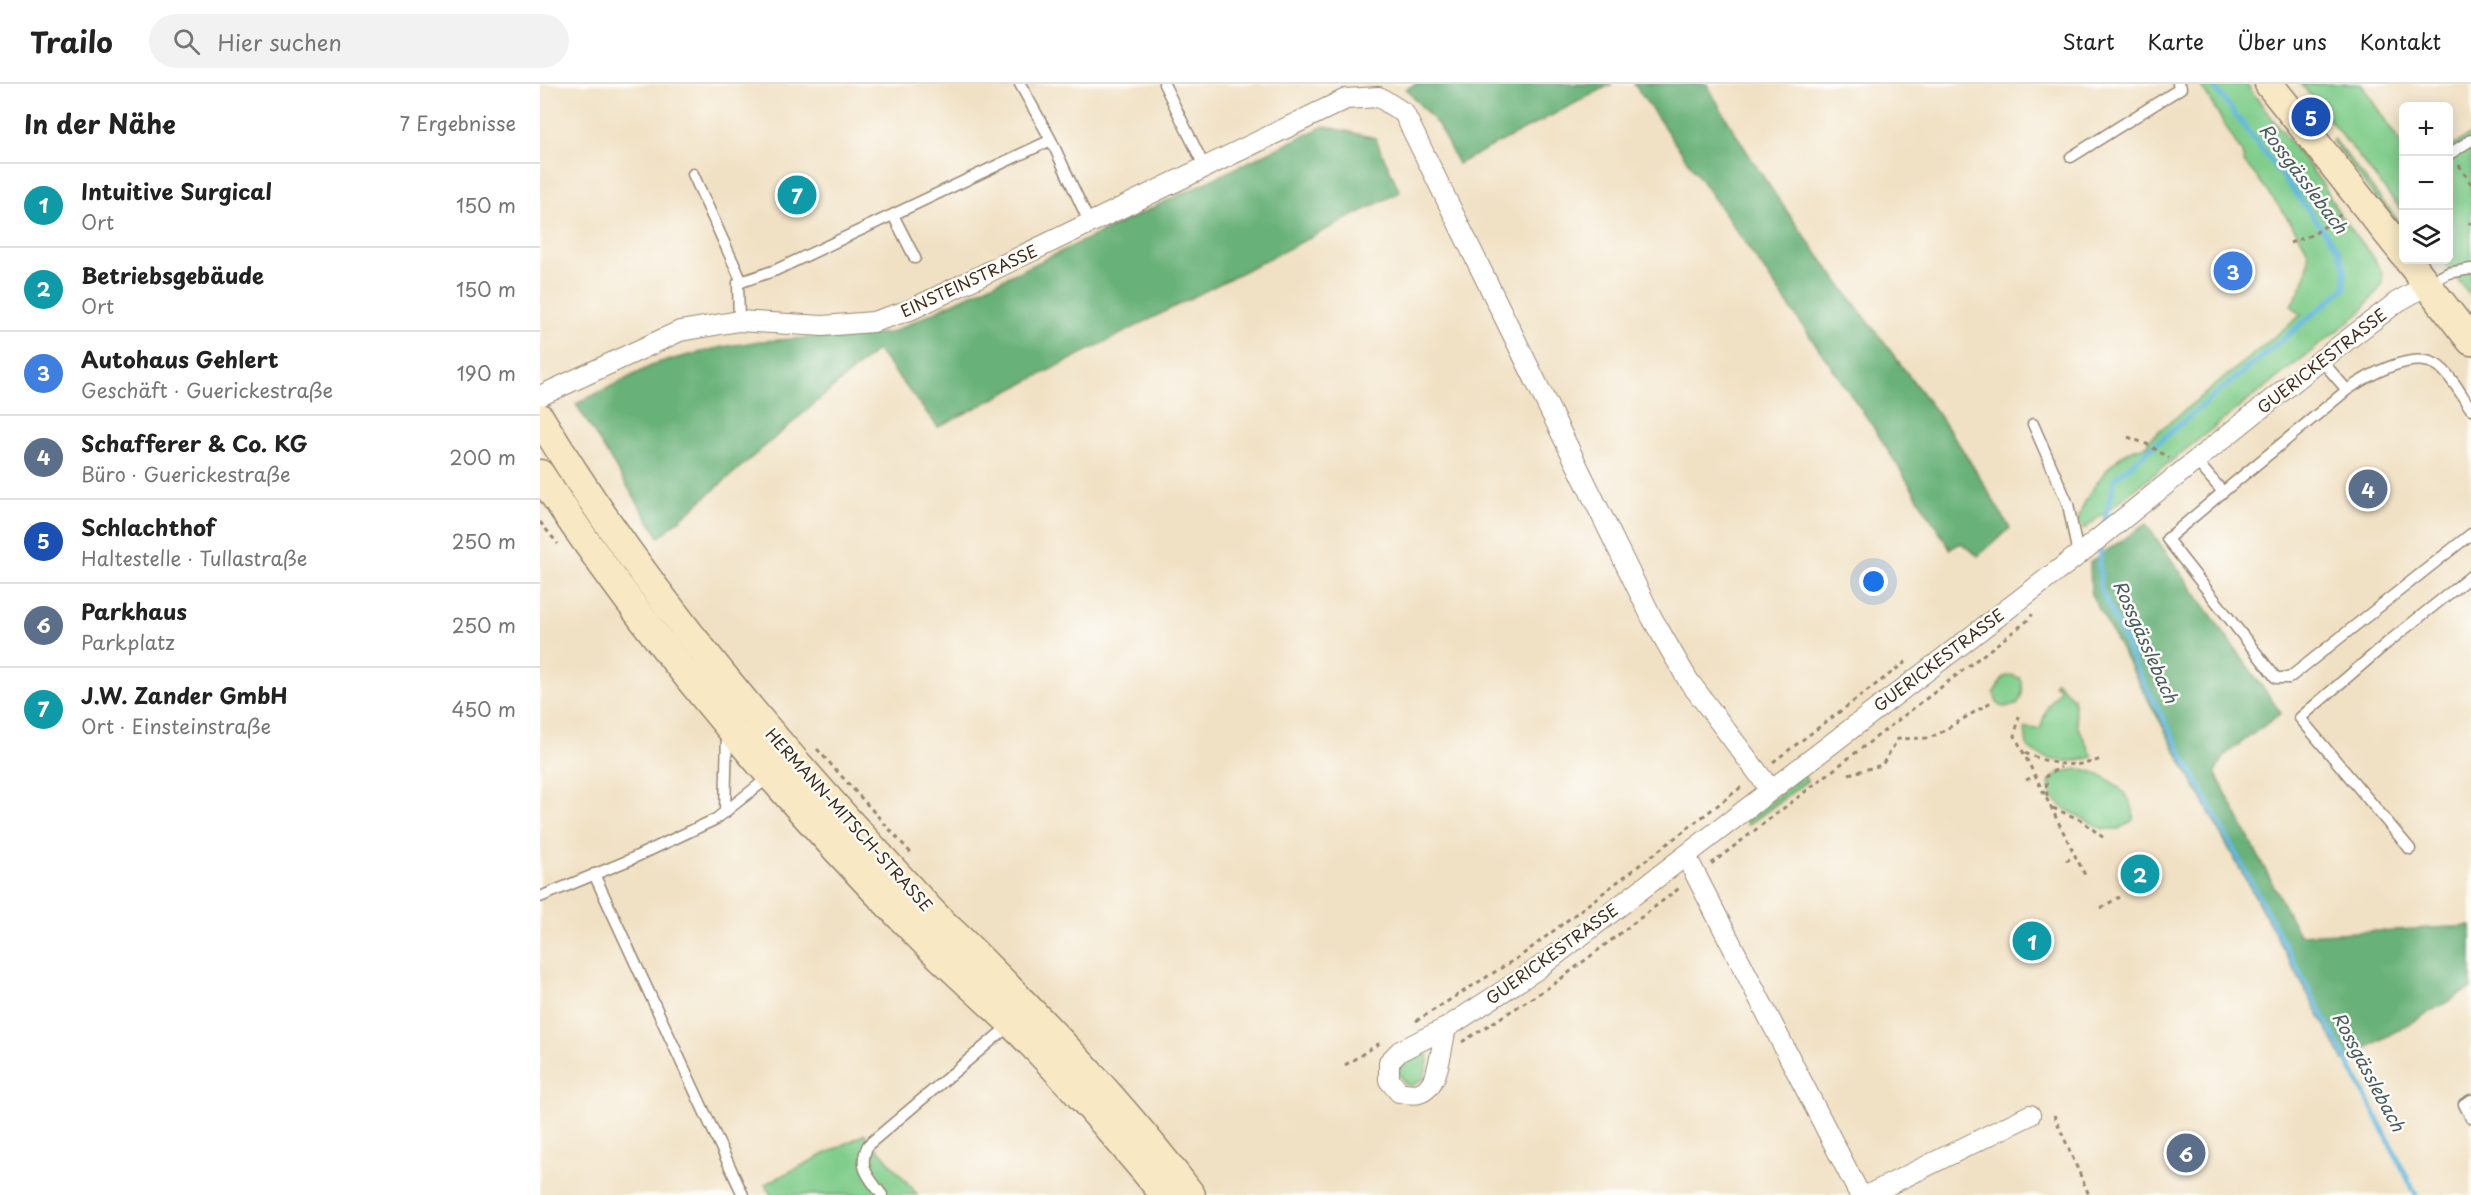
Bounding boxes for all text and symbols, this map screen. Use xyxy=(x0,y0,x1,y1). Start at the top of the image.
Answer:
search box xyxy=(149,14,569,68)
text: Trailo xyxy=(30,20,113,63)
icon: search xyxy=(170,25,203,58)
text: Hier suchen xyxy=(218,25,342,58)
text: Start xyxy=(2062,25,2114,57)
text: Karte xyxy=(2147,25,2204,57)
text: Über uns xyxy=(2237,25,2327,57)
text: Kontakt xyxy=(2360,25,2441,57)
pin: 5 xyxy=(2292,94,2330,140)
map controls xyxy=(2399,102,2453,264)
button: + xyxy=(2399,102,2453,156)
text: In der Nähe xyxy=(24,104,176,143)
text: 7 Ergebnisse xyxy=(400,108,516,138)
water label: Rossgässlebach xyxy=(2254,117,2355,239)
button: − xyxy=(2399,156,2453,210)
pin: 7 xyxy=(778,172,816,218)
text: Intuitive Surgical xyxy=(81,174,272,207)
text: 1 xyxy=(39,190,48,220)
text: 150 m xyxy=(456,190,516,220)
text: Ort xyxy=(81,207,114,237)
button: layers xyxy=(2399,210,2453,264)
street label: EINSTEINSTRASSE xyxy=(896,238,1041,322)
pin: 3 xyxy=(2214,248,2252,294)
text: Betriebsgebäude xyxy=(81,258,264,291)
text: 2 xyxy=(36,274,51,304)
text: 150 m xyxy=(456,274,516,304)
text: Ort xyxy=(81,291,114,321)
street label: GUERICKESTRASSE xyxy=(2252,302,2391,418)
text: Autohaus Gehlert xyxy=(81,342,279,375)
text: 3 xyxy=(37,358,50,388)
text: 190 m xyxy=(457,358,516,388)
text: Geschäft · Guerickestraße xyxy=(81,375,333,405)
text: Schafferer & Co. KG xyxy=(81,426,308,459)
text: 4 xyxy=(37,442,50,472)
text: 200 m xyxy=(449,442,516,472)
text: Büro · Guerickestraße xyxy=(81,459,291,489)
pin: 4 xyxy=(2348,466,2388,512)
text: Schlachthof xyxy=(81,510,216,543)
text: 5 xyxy=(37,526,50,556)
text: 250 m xyxy=(452,526,516,556)
text: Haltestelle · Tullastraße xyxy=(81,543,307,573)
your location xyxy=(1859,567,1888,596)
water label: Rossgässlebach xyxy=(2107,576,2186,708)
text: Parkhaus xyxy=(81,594,187,627)
street label: GUERICKESTRASSE xyxy=(1868,602,2009,716)
text: 6 xyxy=(36,610,51,640)
text: 250 m xyxy=(452,610,516,640)
text: Parkplatz xyxy=(81,627,175,657)
text: J.W. Zander GmbH xyxy=(81,678,288,711)
text: 7 xyxy=(38,694,49,724)
text: 450 m xyxy=(451,694,516,724)
text: Ort · Einsteinstraße xyxy=(81,711,271,741)
street label: HERMANN-MITSCH-STRASSE xyxy=(761,722,939,916)
pin: 2 xyxy=(2120,852,2160,896)
street label: GUERICKESTRASSE xyxy=(1480,897,1622,1009)
pin: 1 xyxy=(2012,918,2052,964)
water label: Rossgässlebach xyxy=(2326,1007,2412,1136)
pin: 6 xyxy=(2166,1130,2206,1176)

